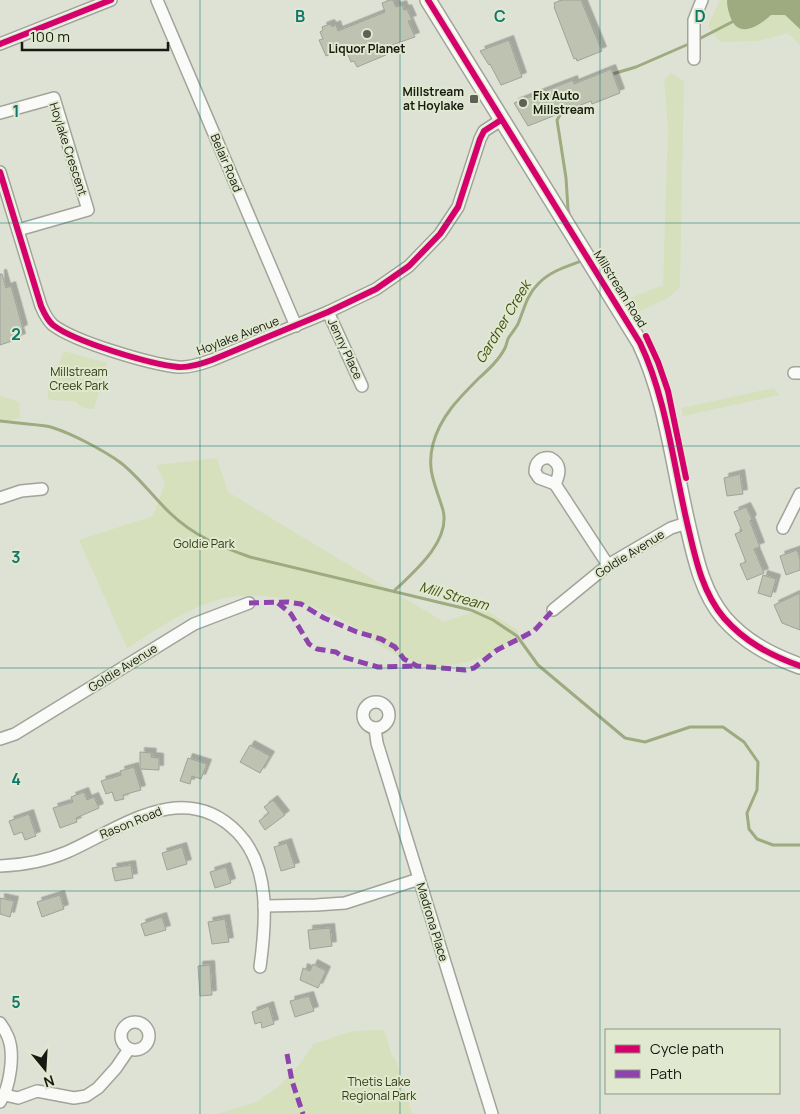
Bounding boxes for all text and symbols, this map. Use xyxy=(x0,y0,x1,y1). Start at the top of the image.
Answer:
text: B xyxy=(295,5,305,27)
text: C xyxy=(494,5,506,27)
text: D xyxy=(694,5,706,27)
scale bar xyxy=(22,20,169,52)
text: 100 m xyxy=(30,26,70,47)
marker: Liquor Planet xyxy=(361,28,373,40)
place label: Liquor Planet xyxy=(328,40,406,57)
place label: Millstream at Hoylake xyxy=(402,83,464,114)
place label: Fix Auto Millstream xyxy=(533,87,595,118)
marker: Millstream at Hoylake xyxy=(468,93,480,105)
marker: Fix Auto Millstream xyxy=(517,97,529,109)
text: 1 xyxy=(12,100,20,122)
street label: Hoylake Crescent xyxy=(45,100,92,198)
street label: Belair Road xyxy=(207,131,246,195)
street label: Millstream Road xyxy=(590,247,651,331)
water label: Gardner Creek xyxy=(470,275,536,367)
street label: Hoylake Avenue xyxy=(194,312,282,359)
street label: Jenny Place xyxy=(324,316,367,382)
text: 2 xyxy=(11,323,21,345)
park label: Millstream Creek Park xyxy=(49,363,110,394)
street label: Goldie Avenue xyxy=(592,525,668,582)
park label: Goldie Park xyxy=(173,535,236,552)
text: 3 xyxy=(11,546,21,568)
water label: Mill Stream xyxy=(417,577,492,615)
street label: Goldie Avenue xyxy=(85,639,161,696)
text: 4 xyxy=(11,768,21,790)
street label: Rason Road xyxy=(97,802,164,843)
street label: Madrona Place xyxy=(412,880,453,963)
text: 5 xyxy=(11,991,21,1013)
legend xyxy=(605,1029,780,1094)
text: Cycle path xyxy=(650,1038,724,1059)
north arrow xyxy=(20,1044,70,1094)
text: Path xyxy=(650,1063,682,1084)
text: N xyxy=(41,1071,57,1092)
park label: Thetis Lake Regional Park xyxy=(342,1073,417,1104)

